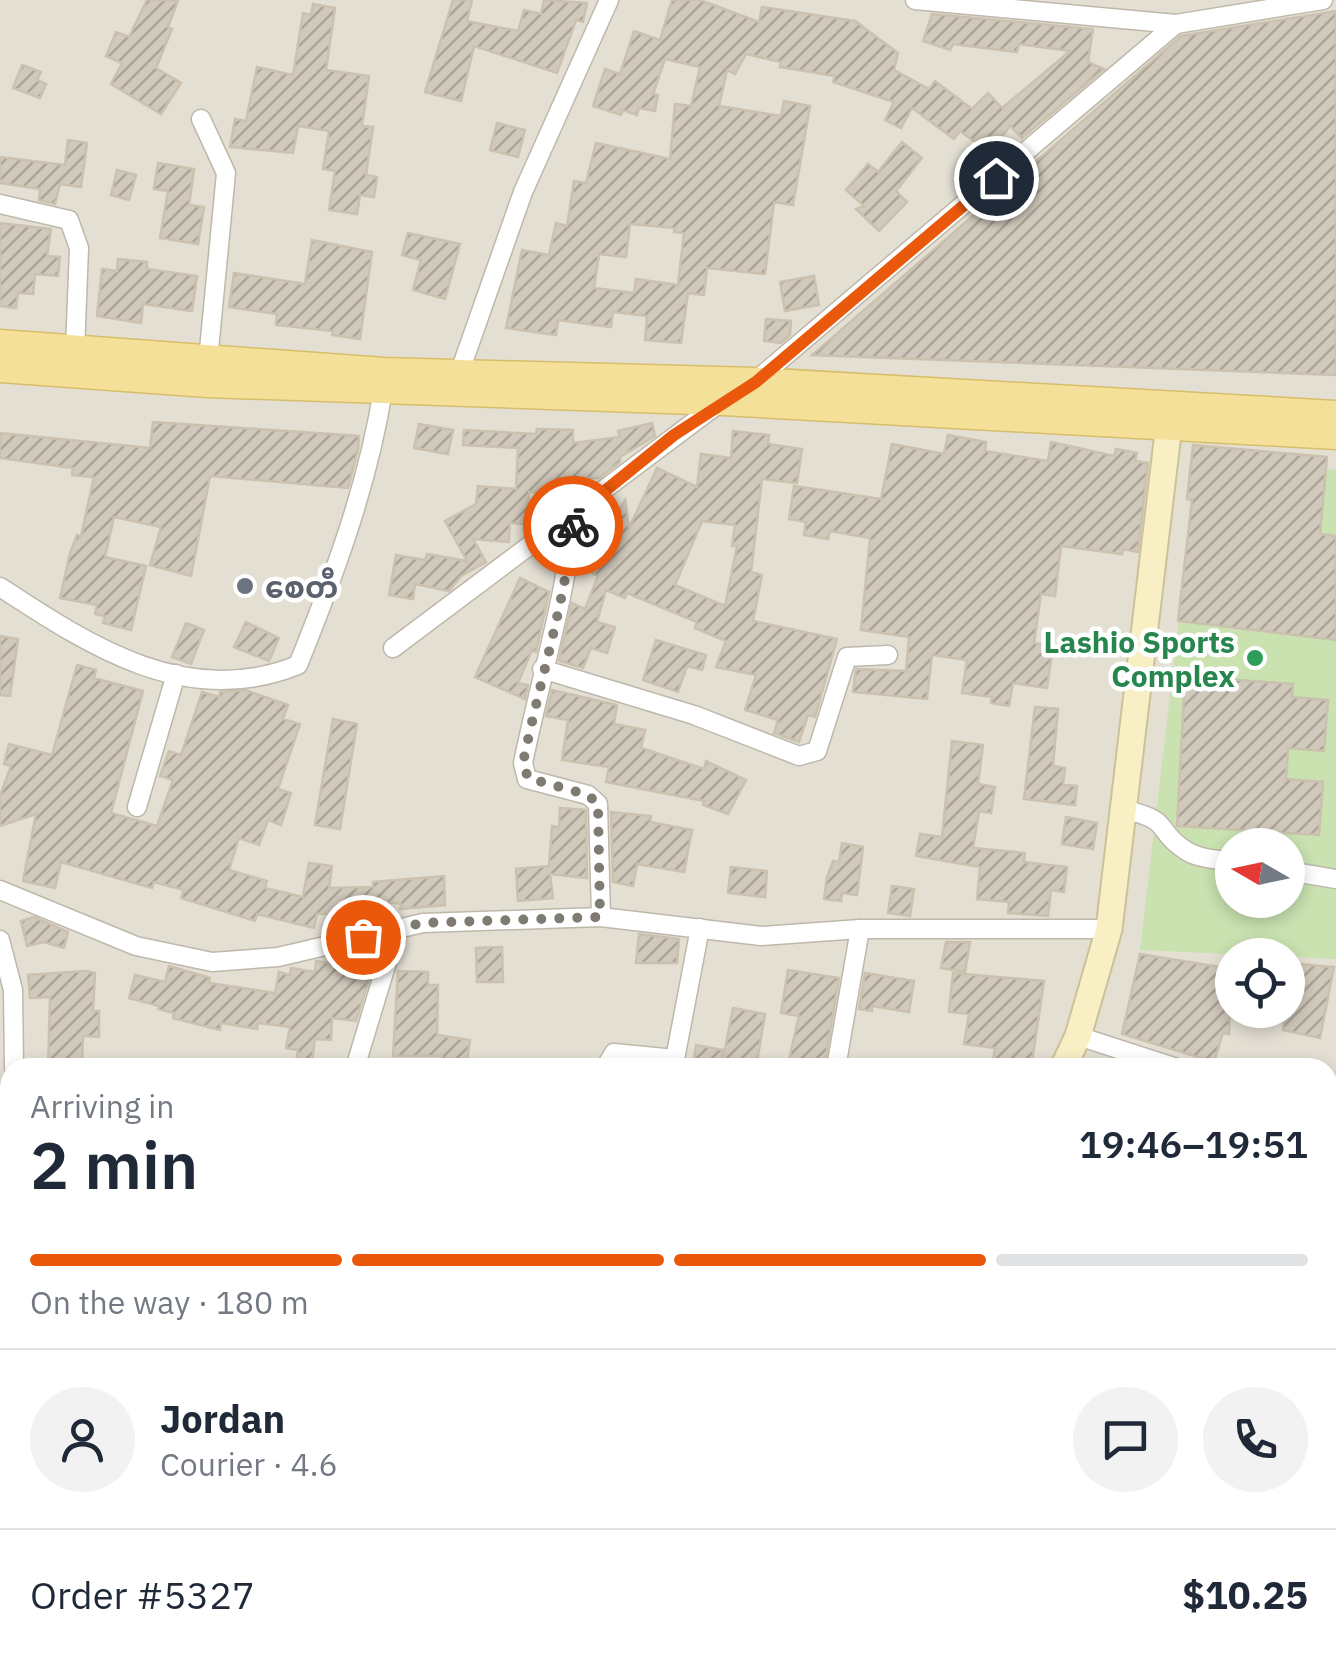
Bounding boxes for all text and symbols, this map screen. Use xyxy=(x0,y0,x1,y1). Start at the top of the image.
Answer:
pin xyxy=(954,136,1039,221)
icon: home xyxy=(969,151,1024,206)
courier xyxy=(523,476,623,576)
icon: bike xyxy=(546,499,601,554)
place label: စေတီ xyxy=(265,567,338,606)
marker: စေတီ xyxy=(234,575,256,597)
place label: Lashio Sports Complex xyxy=(1044,622,1235,695)
marker: Lashio Sports Complex xyxy=(1244,647,1266,669)
north arrow xyxy=(1215,828,1305,918)
map controls xyxy=(1215,828,1305,1028)
pin xyxy=(321,895,406,980)
icon: bag xyxy=(336,910,391,965)
button: locate xyxy=(1215,938,1305,1028)
text: Arriving in xyxy=(30,1085,175,1127)
text: 19:46–19:51 xyxy=(1079,1119,1308,1168)
text: 2 min xyxy=(30,1122,198,1207)
text: On the way · 180 m xyxy=(30,1281,309,1323)
button: person xyxy=(30,1387,135,1492)
button: chat xyxy=(1073,1387,1178,1492)
button: phone xyxy=(1203,1387,1308,1492)
text: Jordan xyxy=(160,1394,285,1443)
text: Courier · 4.6 xyxy=(160,1443,338,1485)
text: Order #5327 xyxy=(30,1570,255,1619)
text: $10.25 xyxy=(1182,1570,1308,1619)

